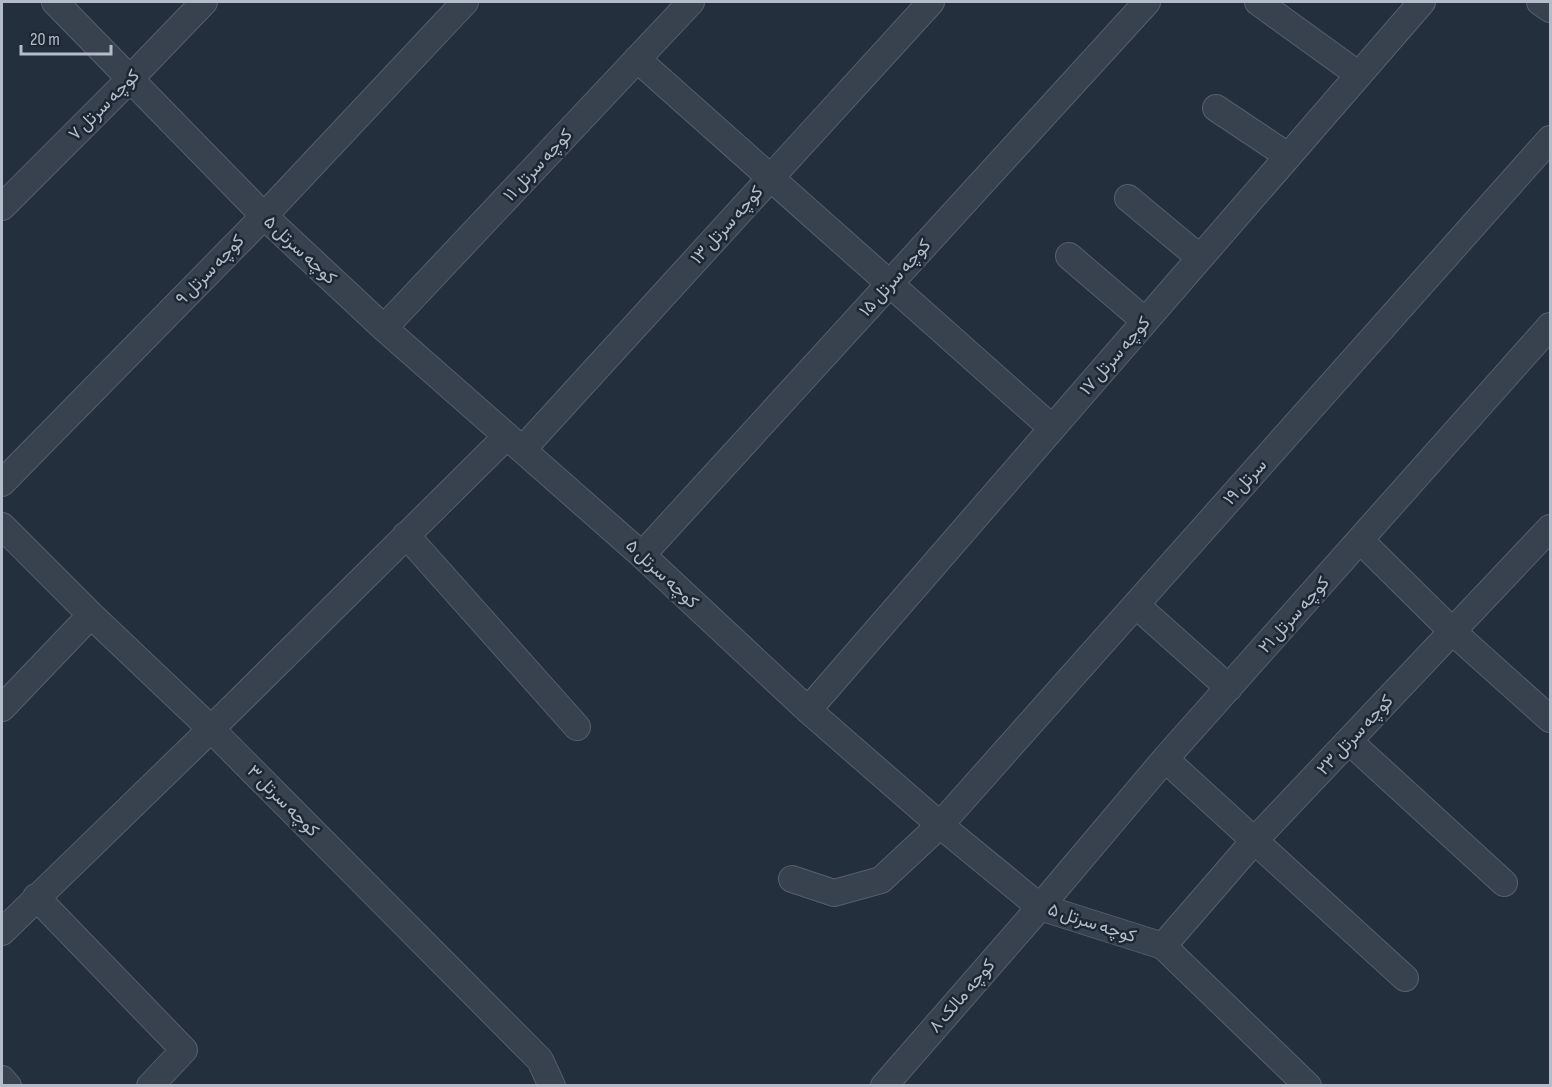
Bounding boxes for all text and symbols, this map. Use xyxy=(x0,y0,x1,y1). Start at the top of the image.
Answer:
scale bar xyxy=(21,18,111,56)
text: 20 m xyxy=(30,29,60,50)
street label: کوچه سرتل ۷ xyxy=(64,65,145,146)
street label: کوچه سرتل ۱۱ xyxy=(499,124,578,206)
street label: کوچه سرتل ۱۳ xyxy=(686,182,768,269)
street label: کوچه سرتل ۵ xyxy=(259,211,341,290)
street label: کوچه سرتل ۹ xyxy=(171,230,249,310)
street label: کوچه سرتل ۱۵ xyxy=(855,235,936,322)
street label: کوچه سرتل ۱۷ xyxy=(1075,313,1155,400)
street label: سرتل ۱۹ xyxy=(1219,455,1271,509)
street label: کوچه سرتل ۵ xyxy=(621,535,703,614)
street label: کوچه سرتل ۲۱ xyxy=(1254,572,1335,658)
street label: کوچه سرتل ۲۳ xyxy=(1312,690,1398,780)
street label: کوچه سرتل ۳ xyxy=(242,761,323,842)
street label: کوچه سرتل ۵ xyxy=(1045,899,1139,948)
street label: کوچه مالک ۸ xyxy=(924,955,1000,1038)

